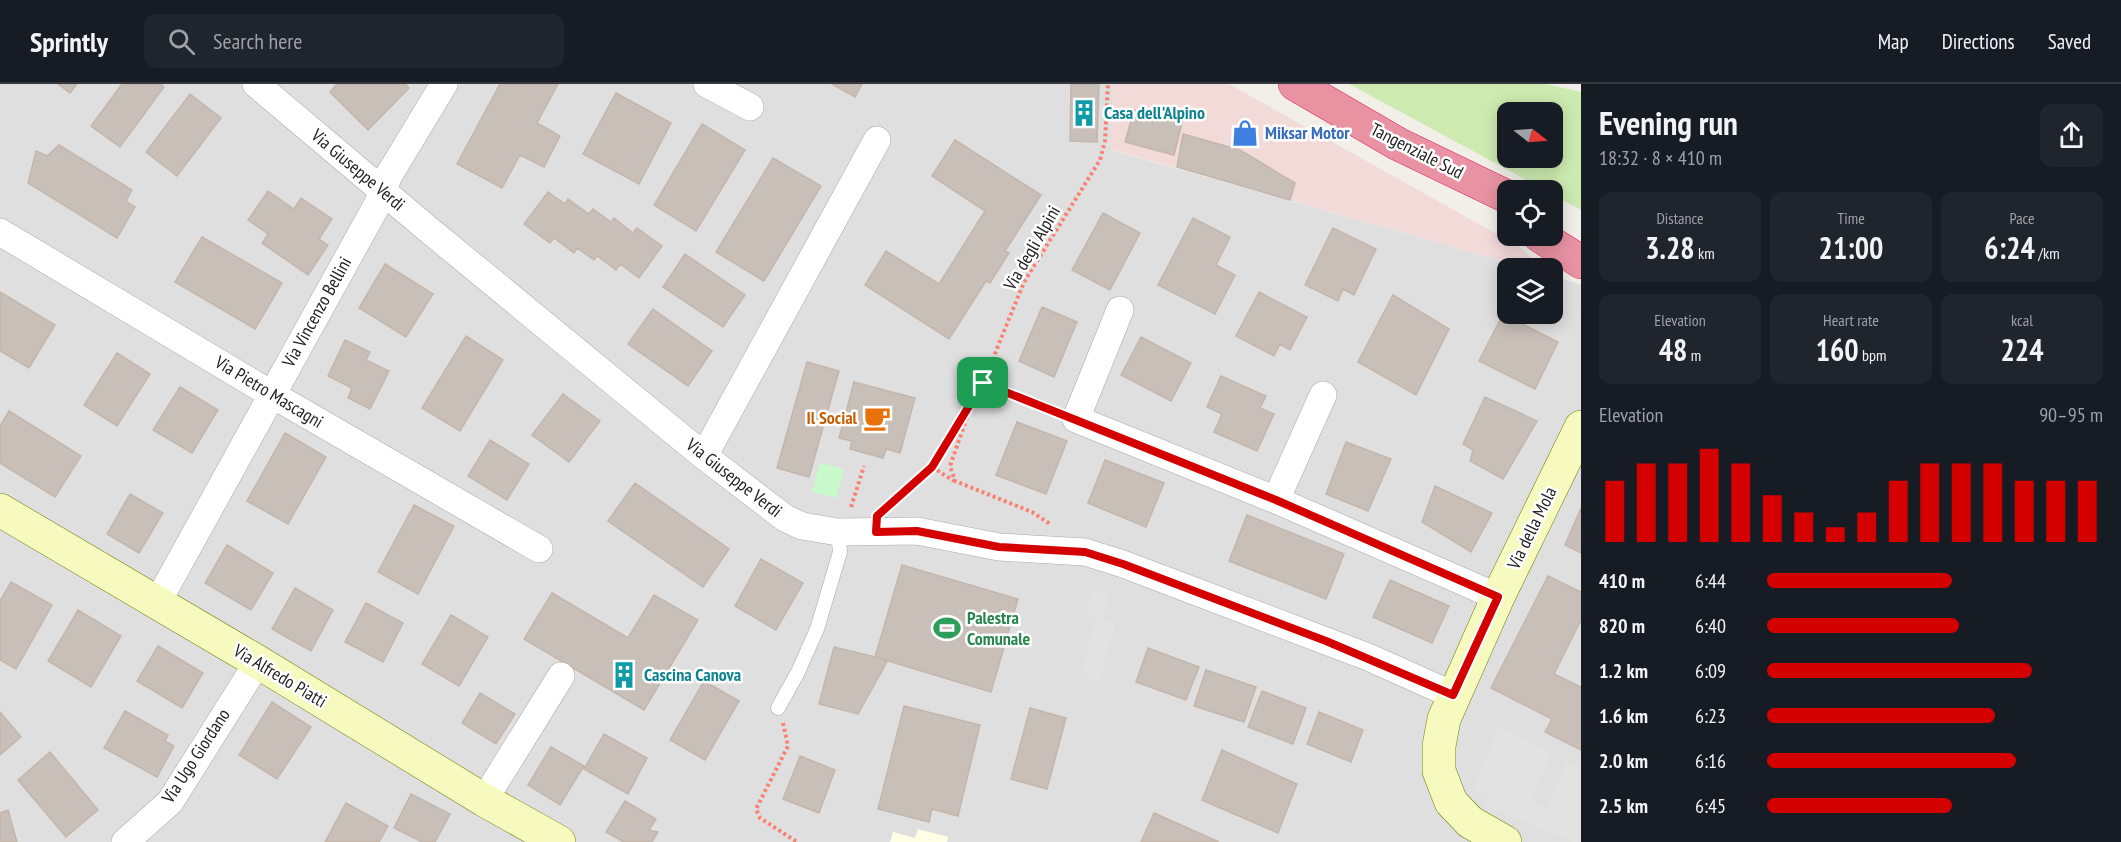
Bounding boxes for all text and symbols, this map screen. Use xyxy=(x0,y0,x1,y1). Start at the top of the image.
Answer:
search box xyxy=(144,14,564,68)
text: Sprintly xyxy=(30,23,108,60)
icon: search xyxy=(165,25,198,58)
text: Search here xyxy=(213,27,302,55)
text: Map xyxy=(1878,28,1909,55)
text: Directions xyxy=(1942,28,2015,55)
text: Saved xyxy=(2048,28,2091,55)
building icon: Casa dell'Alpino xyxy=(1069,98,1099,128)
place label: Casa dell'Alpino xyxy=(1104,101,1205,124)
text: Evening run xyxy=(1599,101,1738,144)
north arrow xyxy=(1497,102,1563,168)
map controls xyxy=(1497,102,1563,324)
button: share xyxy=(2040,104,2103,167)
street label: Tangenziale Sud xyxy=(1367,117,1467,184)
shop icon: Miksar Motor xyxy=(1230,118,1260,148)
place label: Miksar Motor xyxy=(1265,121,1350,144)
street label: Via Giuseppe Verdi xyxy=(306,123,410,215)
text: 18:32 · 8 × 410 m xyxy=(1599,145,1722,171)
button: locate xyxy=(1497,180,1563,246)
street label: Via degli Alpini xyxy=(998,201,1065,295)
text: Distance xyxy=(1656,208,1704,228)
text: Time xyxy=(1837,208,1865,228)
text: Pace xyxy=(2009,208,2035,228)
text: 3.28 xyxy=(1645,228,1695,267)
text: 21:00 xyxy=(1819,228,1883,267)
text: 6:24 xyxy=(1984,228,2035,267)
text: km xyxy=(1695,243,1715,263)
text: /km xyxy=(2035,243,2060,263)
street label: Via Vincenzo Bellini xyxy=(276,253,356,372)
button: layers xyxy=(1497,258,1563,324)
text: Elevation xyxy=(1654,310,1706,330)
text: Heart rate xyxy=(1823,310,1879,330)
text: kcal xyxy=(2011,310,2033,330)
text: 48 xyxy=(1659,330,1687,369)
text: 160 xyxy=(1816,330,1859,369)
text: 224 xyxy=(2000,330,2044,369)
text: m xyxy=(1687,345,1701,365)
text: bpm xyxy=(1859,345,1886,365)
street label: Via Pietro Mascagni xyxy=(210,350,328,433)
pin xyxy=(957,357,1008,408)
icon: arrive xyxy=(966,366,999,399)
text: Elevation xyxy=(1599,402,1663,428)
text: 90–95 m xyxy=(2039,402,2103,428)
cafe icon: Il Social xyxy=(862,403,892,433)
place label: Il Social xyxy=(807,406,858,429)
street label: Via Giuseppe Verdi xyxy=(681,432,787,522)
street label: Via della Mola xyxy=(1501,483,1561,574)
text: 410 m xyxy=(1599,568,1645,594)
text: 6:44 xyxy=(1695,568,1726,594)
place label: Palestra Comunale xyxy=(967,606,1031,650)
sports icon: Palestra Comunale xyxy=(932,613,962,643)
text: 820 m xyxy=(1599,613,1645,639)
text: 6:40 xyxy=(1695,613,1726,639)
street label: Via Alfredo Piatti xyxy=(229,638,331,712)
text: 1.2 km xyxy=(1599,658,1648,684)
text: 6:09 xyxy=(1695,658,1726,684)
building icon: Cascina Canova xyxy=(609,660,639,690)
place label: Cascina Canova xyxy=(644,663,741,686)
text: 1.6 km xyxy=(1599,703,1648,729)
text: 6:23 xyxy=(1695,703,1726,729)
street label: Via Ugo Giordano xyxy=(156,704,235,808)
text: 2.0 km xyxy=(1599,748,1648,774)
text: 6:16 xyxy=(1695,748,1726,774)
text: 2.5 km xyxy=(1599,793,1648,819)
text: 6:45 xyxy=(1695,793,1726,819)

